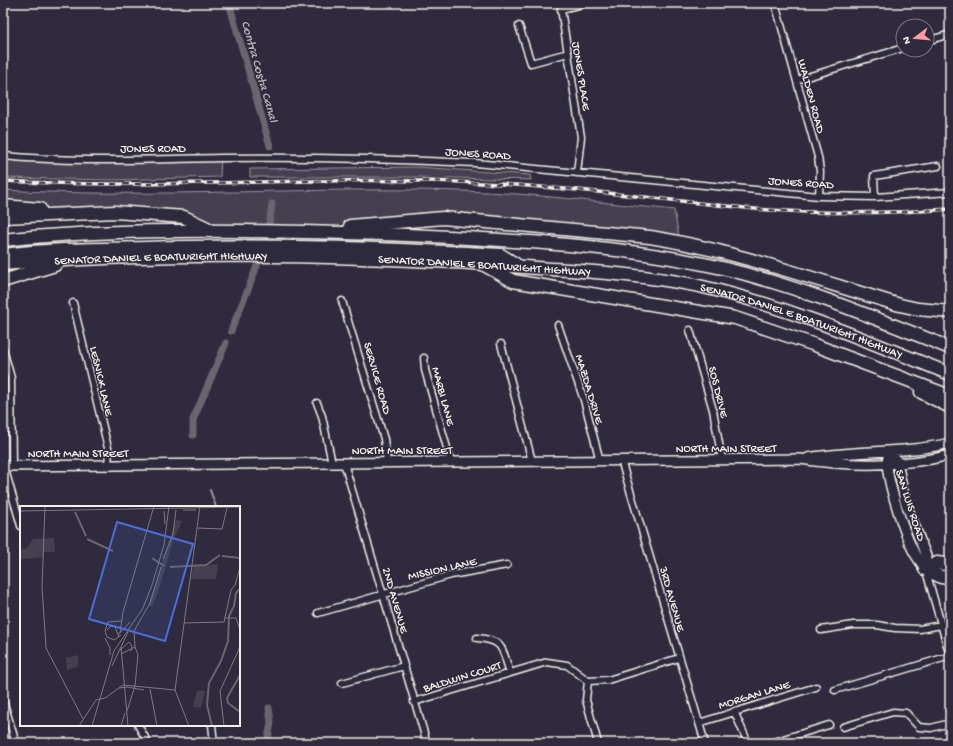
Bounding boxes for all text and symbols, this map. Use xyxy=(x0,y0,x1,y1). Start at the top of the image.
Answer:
north arrow xyxy=(895,18,935,58)
water label: Contra Costa Canal xyxy=(237,19,281,125)
text: N xyxy=(901,35,914,45)
street label: JONES PLACE xyxy=(568,41,592,112)
street label: WALDEN ROAD xyxy=(793,58,827,135)
street label: JONES ROAD xyxy=(120,143,186,157)
street label: JONES ROAD xyxy=(445,146,511,164)
street label: JONES ROAD xyxy=(768,175,834,193)
street label: SENATOR DANIEL E BOATWRIGHT HIGHWAY xyxy=(54,250,268,269)
street label: SENATOR DANIEL E BOATWRIGHT HIGHWAY xyxy=(378,254,592,281)
street label: SENATOR DANIEL E BOATWRIGHT HIGHWAY xyxy=(699,282,905,363)
street label: SERVICE ROAD xyxy=(359,341,393,416)
street label: LESNICK LANE xyxy=(85,345,115,418)
street label: MAZDA DRIVE xyxy=(571,353,605,427)
street label: SOS DRIVE xyxy=(704,365,730,420)
street label: MARBI LANE xyxy=(427,366,457,428)
street label: NORTH MAIN STREET xyxy=(676,443,778,457)
street label: NORTH MAIN STREET xyxy=(352,445,454,459)
street label: NORTH MAIN STREET xyxy=(28,448,130,462)
street label: SAN LUIS ROAD xyxy=(891,468,927,543)
inset map xyxy=(20,506,240,726)
street label: MISSION LANE xyxy=(407,555,479,585)
street label: 3RD AVENUE xyxy=(655,565,687,634)
street label: 2ND AVENUE xyxy=(378,566,410,636)
street label: BALDWIN COURT xyxy=(421,659,505,697)
street label: MORGAN LANE xyxy=(717,678,792,713)

